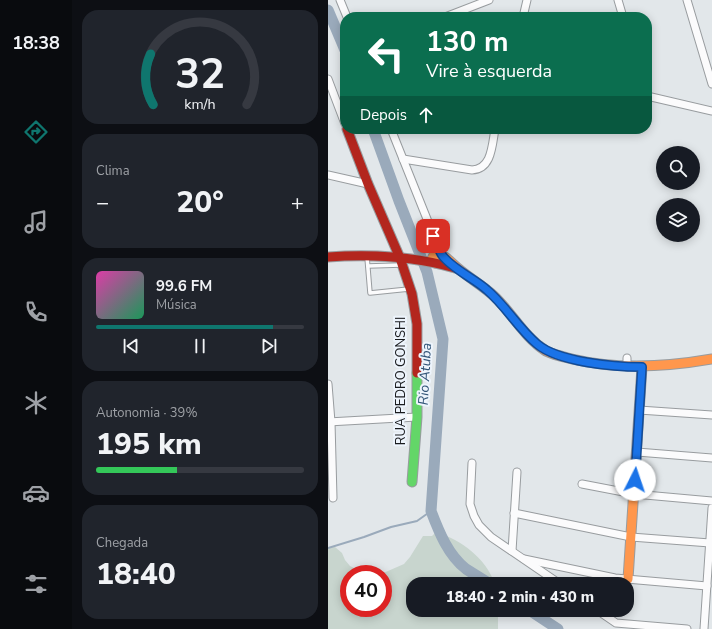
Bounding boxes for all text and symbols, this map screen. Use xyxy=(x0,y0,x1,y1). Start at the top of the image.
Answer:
text: 130 m xyxy=(426,23,509,61)
icon: left xyxy=(360,28,412,80)
text: 18:38 xyxy=(12,31,60,55)
text: 32 xyxy=(175,46,225,103)
text: Vire à esquerda xyxy=(426,59,552,83)
text: km/h xyxy=(184,94,216,113)
icon: ahead xyxy=(415,104,437,126)
text: Depois xyxy=(360,105,407,125)
icon: directions xyxy=(22,118,50,146)
map controls xyxy=(656,146,700,242)
button: search xyxy=(656,146,700,190)
text: Clima xyxy=(96,162,130,180)
text: 20° xyxy=(176,182,224,223)
text: − xyxy=(96,188,109,218)
text: + xyxy=(291,188,304,218)
button: layers xyxy=(656,198,700,242)
icon: music xyxy=(22,208,50,236)
pin xyxy=(416,219,450,253)
icon: arrive xyxy=(422,225,444,247)
text: 99.6 FM xyxy=(156,276,212,296)
text: Música xyxy=(156,296,197,314)
icon: phone xyxy=(22,298,50,326)
street label: RUA PEDRO GONSHI xyxy=(392,317,410,445)
icon: previous xyxy=(120,335,142,357)
icon: pause xyxy=(189,335,211,357)
icon: next xyxy=(258,335,280,357)
water label: Rio Atuba xyxy=(414,342,436,406)
icon: climate xyxy=(22,389,50,417)
text: Autonomia · 39% xyxy=(96,404,197,422)
text: 195 km xyxy=(96,424,202,465)
position arrow xyxy=(614,459,656,501)
icon: car xyxy=(22,479,50,507)
text: Chegada xyxy=(96,534,148,552)
text: 18:40 xyxy=(96,554,176,595)
speed limit sign: 40 xyxy=(340,565,392,617)
icon: filters xyxy=(22,570,50,598)
text: 18:40 · 2 min · 430 m xyxy=(446,587,594,607)

